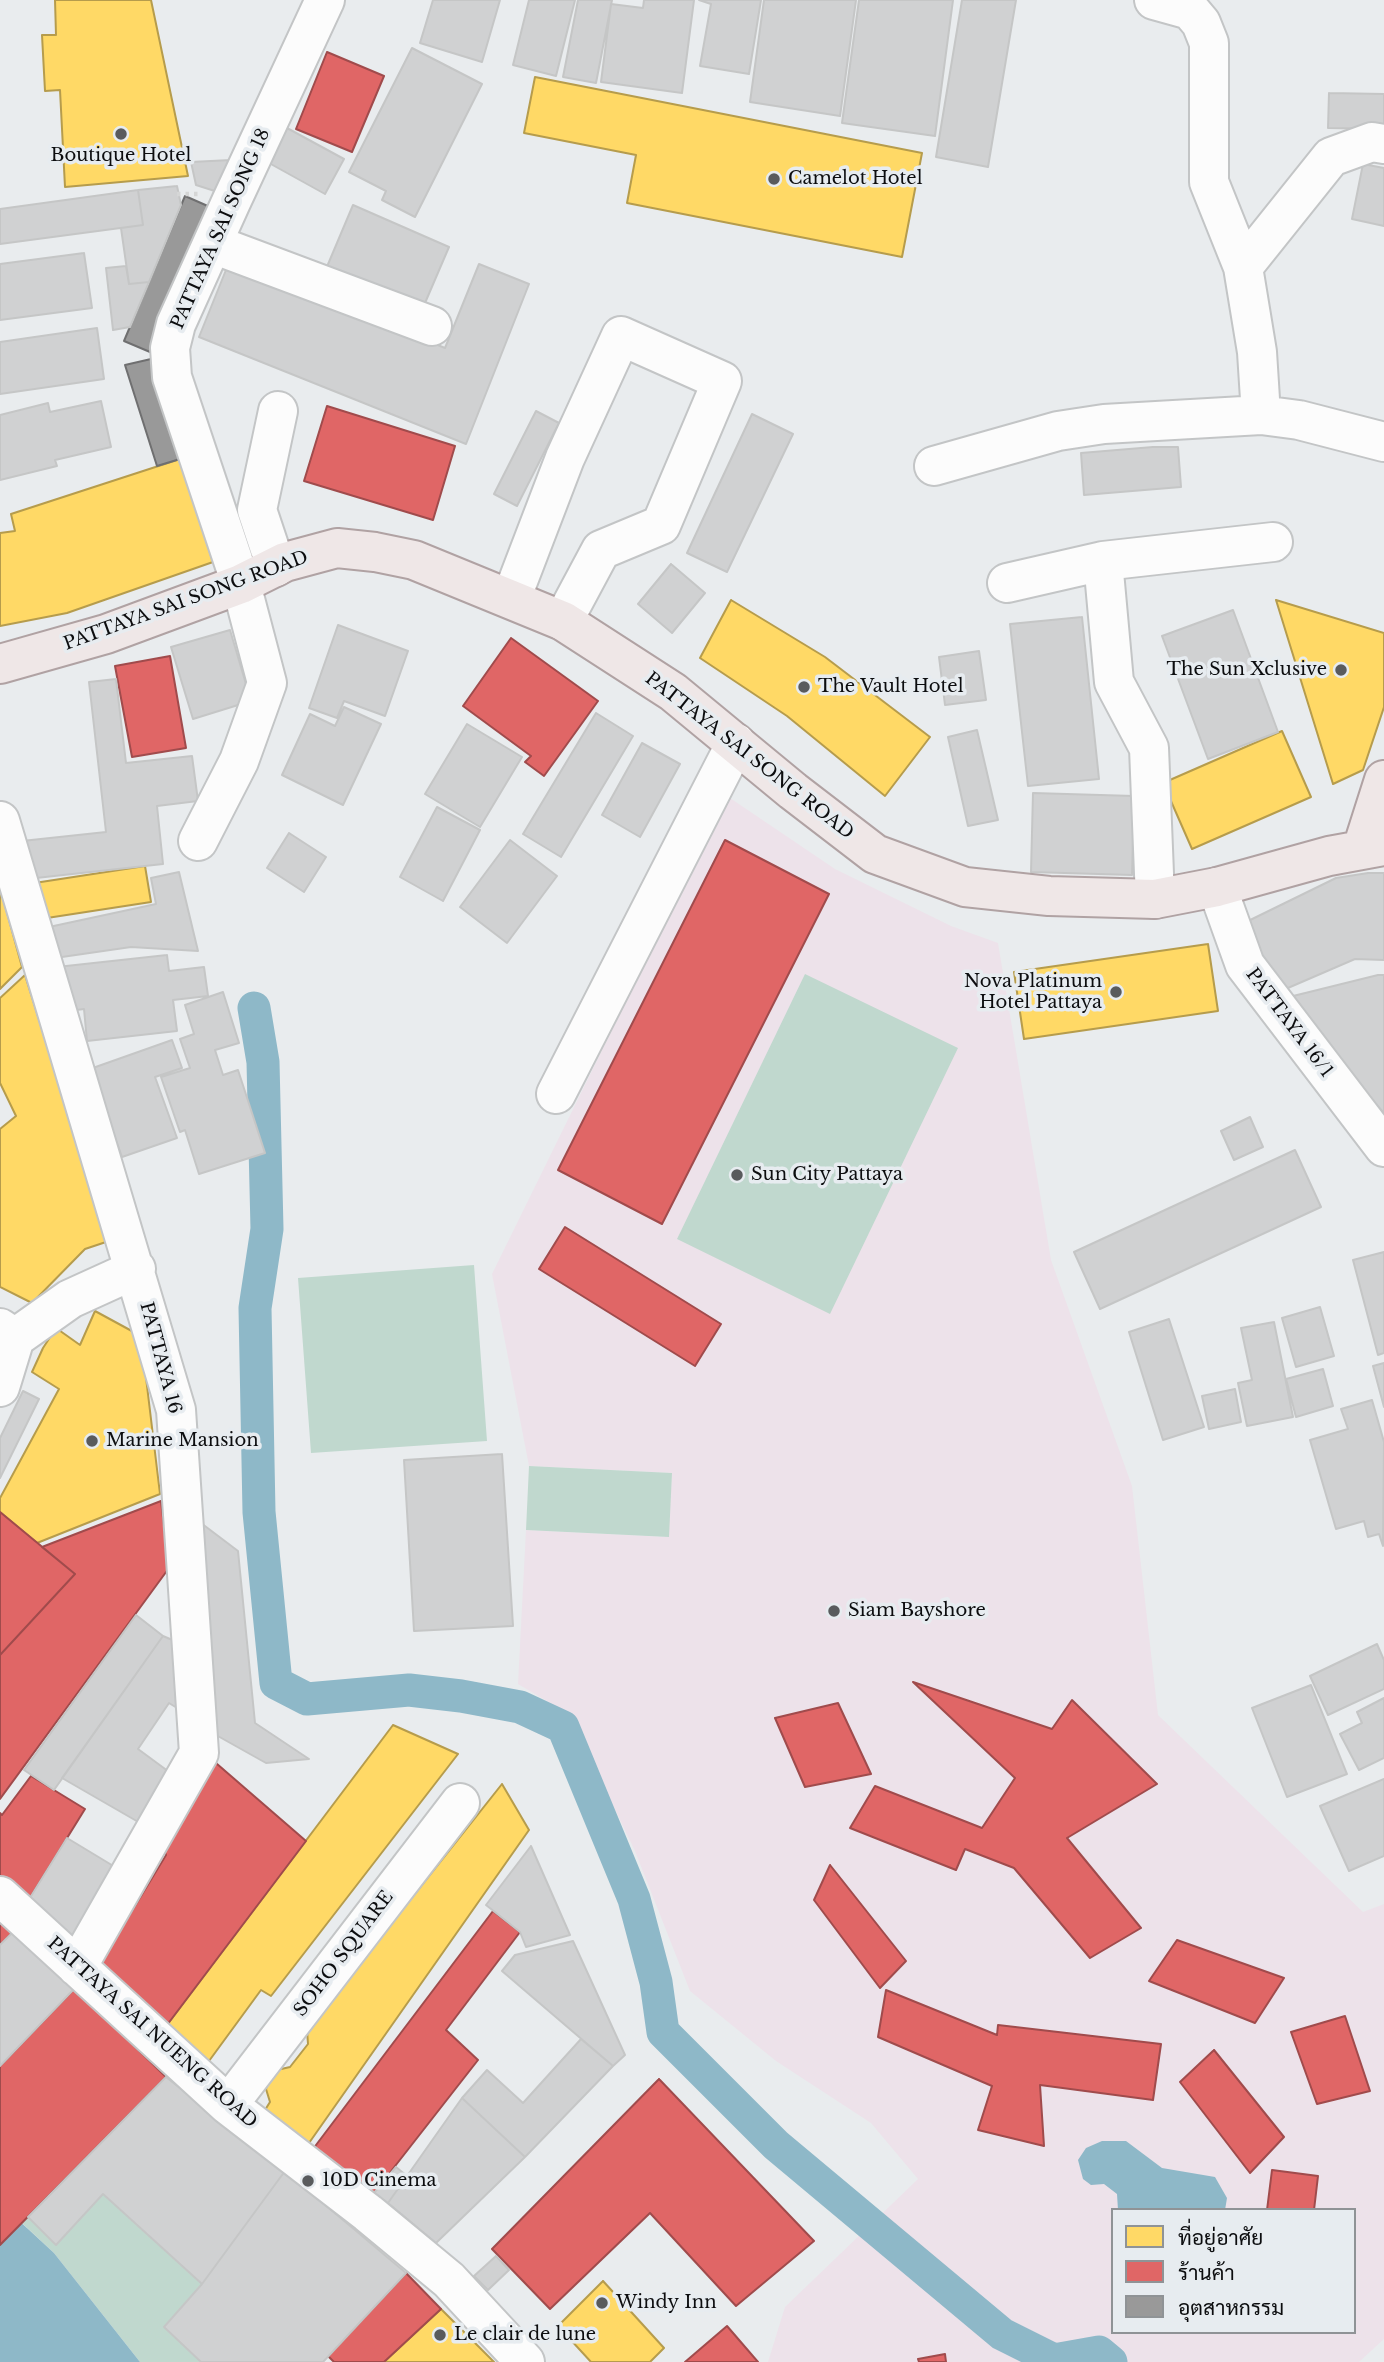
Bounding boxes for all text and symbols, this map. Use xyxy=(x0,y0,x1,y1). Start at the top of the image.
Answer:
street label: PATTAYA SAI SONG 18 xyxy=(167,125,275,333)
marker: Boutique Hotel xyxy=(113,126,129,142)
place label: Boutique Hotel xyxy=(51,145,191,167)
place label: Camelot Hotel xyxy=(788,168,923,190)
marker: Camelot Hotel xyxy=(766,171,782,187)
street label: PATTAYA SAI SONG ROAD xyxy=(61,547,311,655)
place label: The Sun Xclusive xyxy=(1167,659,1327,681)
marker: The Sun Xclusive xyxy=(1333,662,1349,678)
street label: PATTAYA SAI SONG ROAD xyxy=(641,668,857,844)
place label: The Vault Hotel xyxy=(818,676,963,698)
marker: The Vault Hotel xyxy=(796,679,812,695)
street label: PATTAYA 16/1 xyxy=(1241,964,1337,1082)
place label: Nova Platinum Hotel Pattaya xyxy=(964,971,1102,1014)
marker: Nova Platinum Hotel Pattaya xyxy=(1108,984,1124,1000)
place label: Sun City Pattaya xyxy=(751,1164,903,1186)
marker: Sun City Pattaya xyxy=(729,1167,745,1183)
street label: PATTAYA 16 xyxy=(135,1300,185,1416)
place label: Marine Mansion xyxy=(106,1430,259,1452)
marker: Marine Mansion xyxy=(84,1433,100,1449)
place label: Siam Bayshore xyxy=(848,1600,986,1622)
marker: Siam Bayshore xyxy=(826,1603,842,1619)
street label: SOHO SQUARE xyxy=(290,1887,398,2021)
street label: PATTAYA SAI NUENG ROAD xyxy=(43,1933,261,2133)
place label: 10D Cinema xyxy=(322,2170,437,2192)
marker: 10D Cinema xyxy=(300,2173,316,2189)
legend xyxy=(1111,2208,1356,2334)
text: ที่อยู่อาศัย xyxy=(1178,2225,1263,2251)
text: ร้านค้า xyxy=(1178,2260,1235,2286)
place label: Windy Inn xyxy=(616,2292,717,2314)
marker: Windy Inn xyxy=(594,2295,610,2311)
text: อุตสาหกรรม xyxy=(1178,2295,1284,2321)
place label: Le clair de lune xyxy=(454,2324,596,2346)
marker: Le clair de lune xyxy=(432,2327,448,2343)

